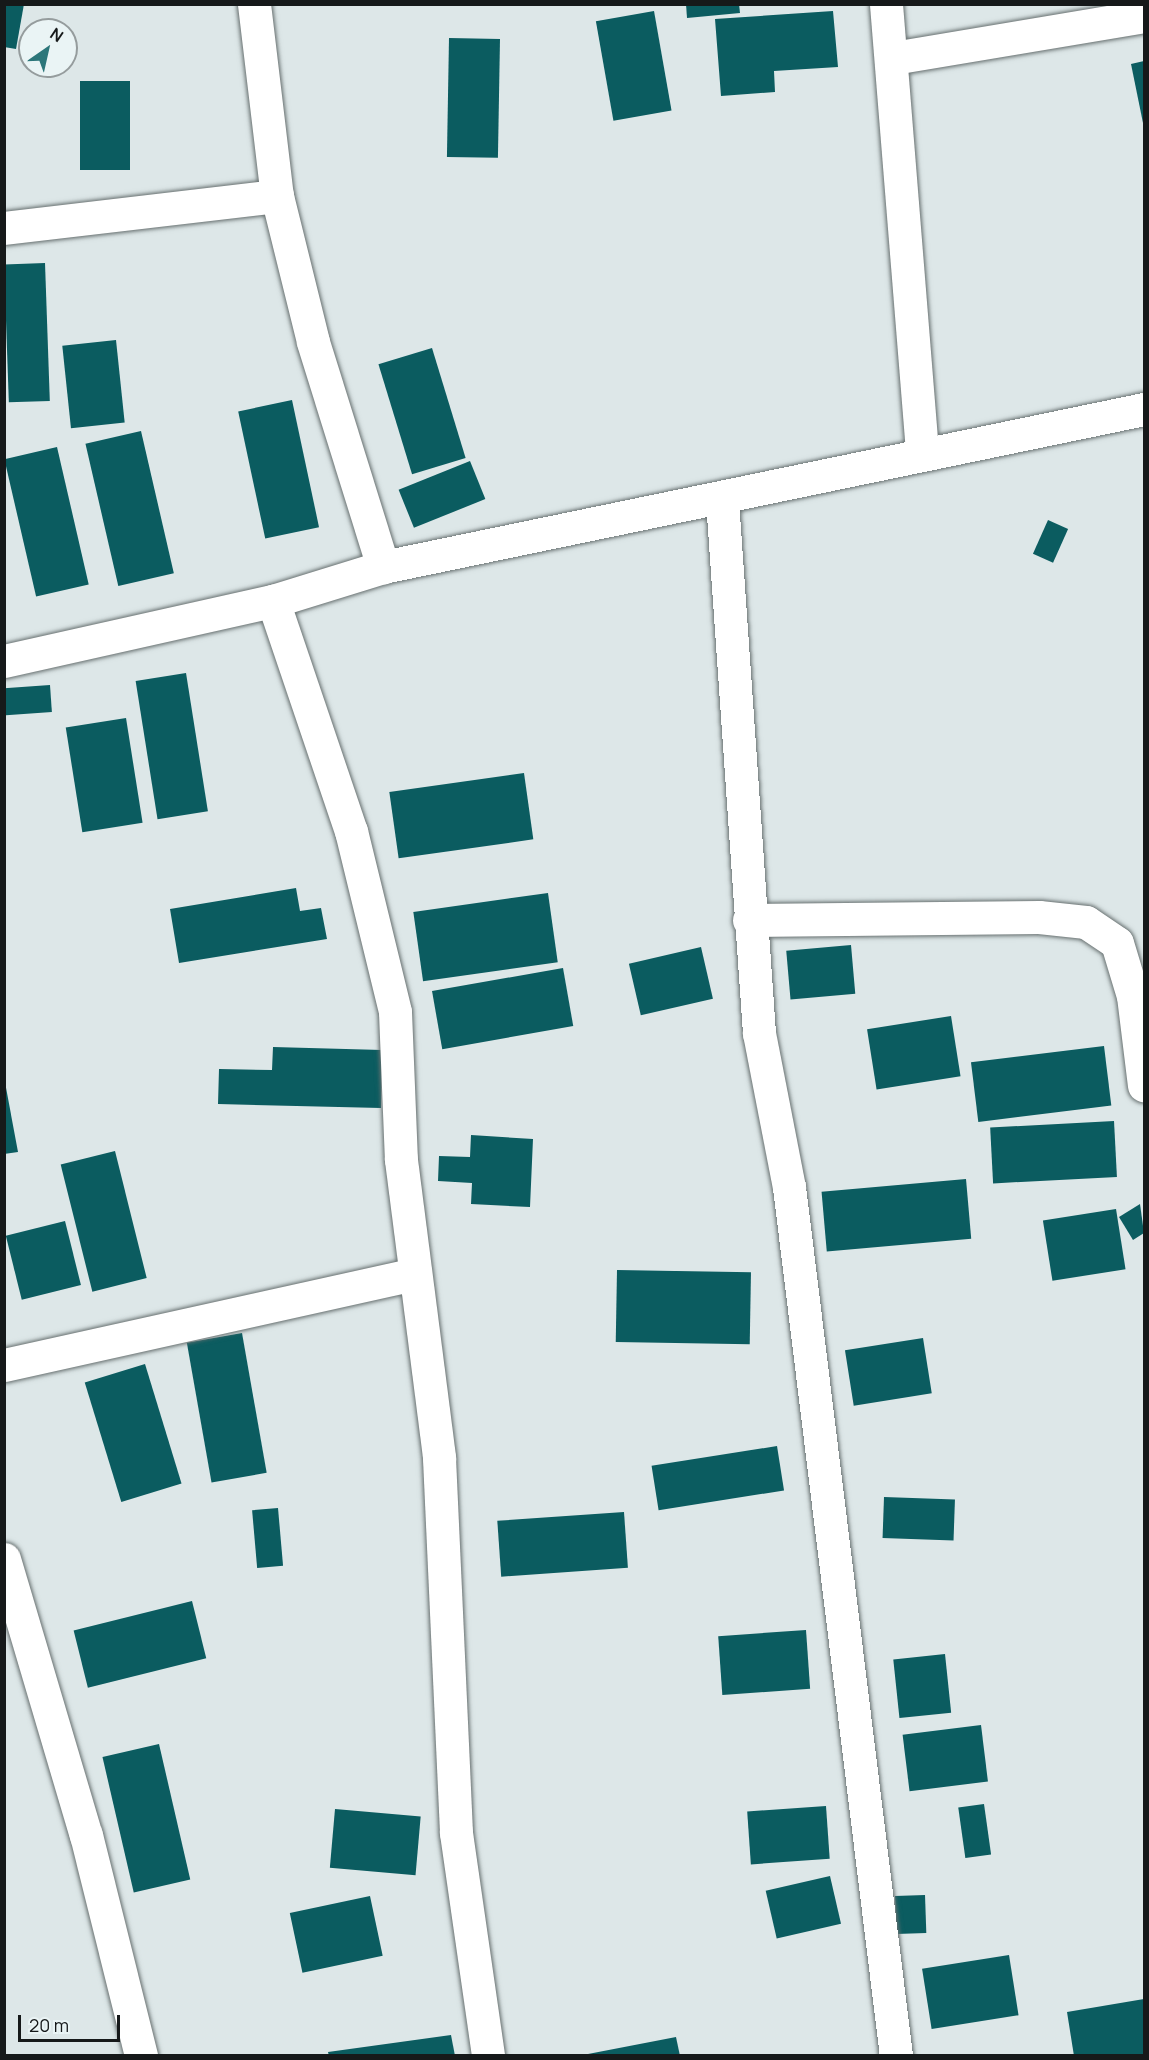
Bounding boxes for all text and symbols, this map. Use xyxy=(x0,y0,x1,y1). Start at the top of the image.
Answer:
north arrow xyxy=(18,18,78,78)
text: N xyxy=(46,22,68,47)
scale bar xyxy=(21,2003,123,2041)
text: 20 m xyxy=(29,2013,69,2037)

